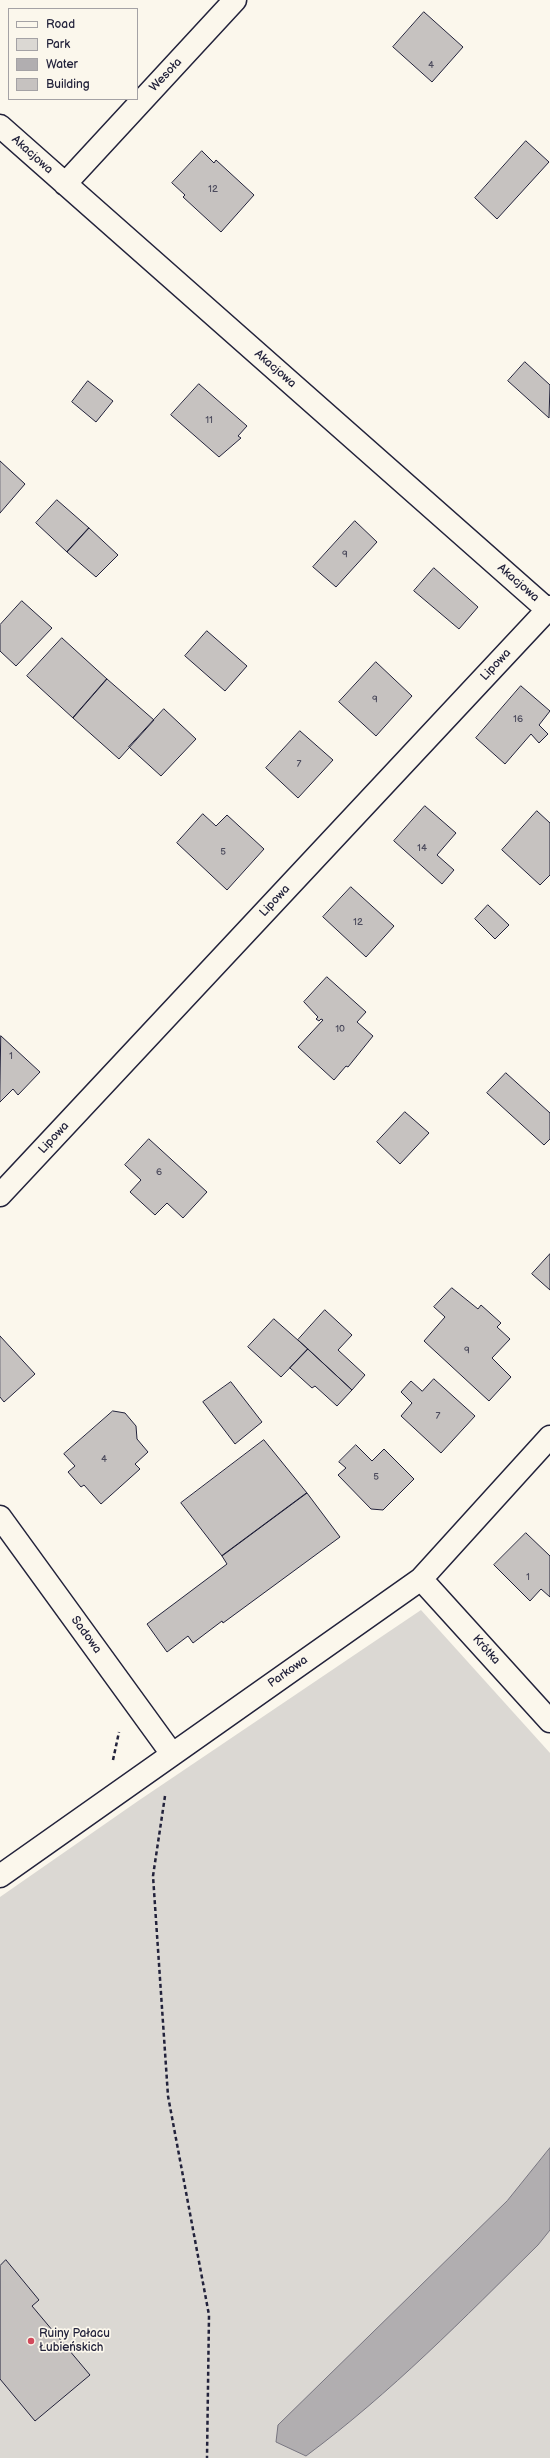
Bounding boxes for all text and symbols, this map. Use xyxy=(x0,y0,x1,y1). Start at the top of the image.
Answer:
legend xyxy=(8,8,138,100)
text: Road xyxy=(46,17,75,32)
text: Park xyxy=(46,37,70,52)
street label: Wesoła xyxy=(147,55,185,95)
text: Water xyxy=(46,57,78,72)
house number: 4 xyxy=(428,59,434,71)
text: Building xyxy=(46,77,90,92)
street label: Akacjowa xyxy=(8,133,56,177)
house number: 12 xyxy=(208,183,218,195)
street label: Akacjowa xyxy=(251,347,299,391)
house number: 11 xyxy=(205,414,213,426)
house number: 9 xyxy=(342,548,348,560)
street label: Akacjowa xyxy=(494,561,542,605)
street label: Lipowa xyxy=(478,646,514,684)
house number: 9 xyxy=(372,693,378,705)
house number: 16 xyxy=(513,713,523,725)
house number: 7 xyxy=(297,758,301,770)
house number: 14 xyxy=(417,842,427,854)
house number: 5 xyxy=(220,846,226,858)
street label: Lipowa xyxy=(257,882,293,920)
house number: 12 xyxy=(353,916,363,928)
house number: 10 xyxy=(335,1023,345,1035)
house number: 1 xyxy=(9,1050,13,1062)
street label: Lipowa xyxy=(36,1119,72,1157)
house number: 6 xyxy=(156,1166,162,1178)
house number: 9 xyxy=(464,1344,470,1356)
house number: 7 xyxy=(436,1410,440,1422)
house number: 4 xyxy=(101,1453,107,1465)
house number: 5 xyxy=(373,1471,379,1483)
house number: 1 xyxy=(526,1571,530,1583)
street label: Sadowa xyxy=(68,1614,104,1656)
street label: Krótka xyxy=(469,1632,503,1668)
street label: Parkowa xyxy=(265,1653,311,1691)
place label: Ruiny Pałacu Łubieńskich xyxy=(39,2327,110,2355)
marker: Ruiny Pałacu Łubieńskich xyxy=(26,2336,36,2346)

